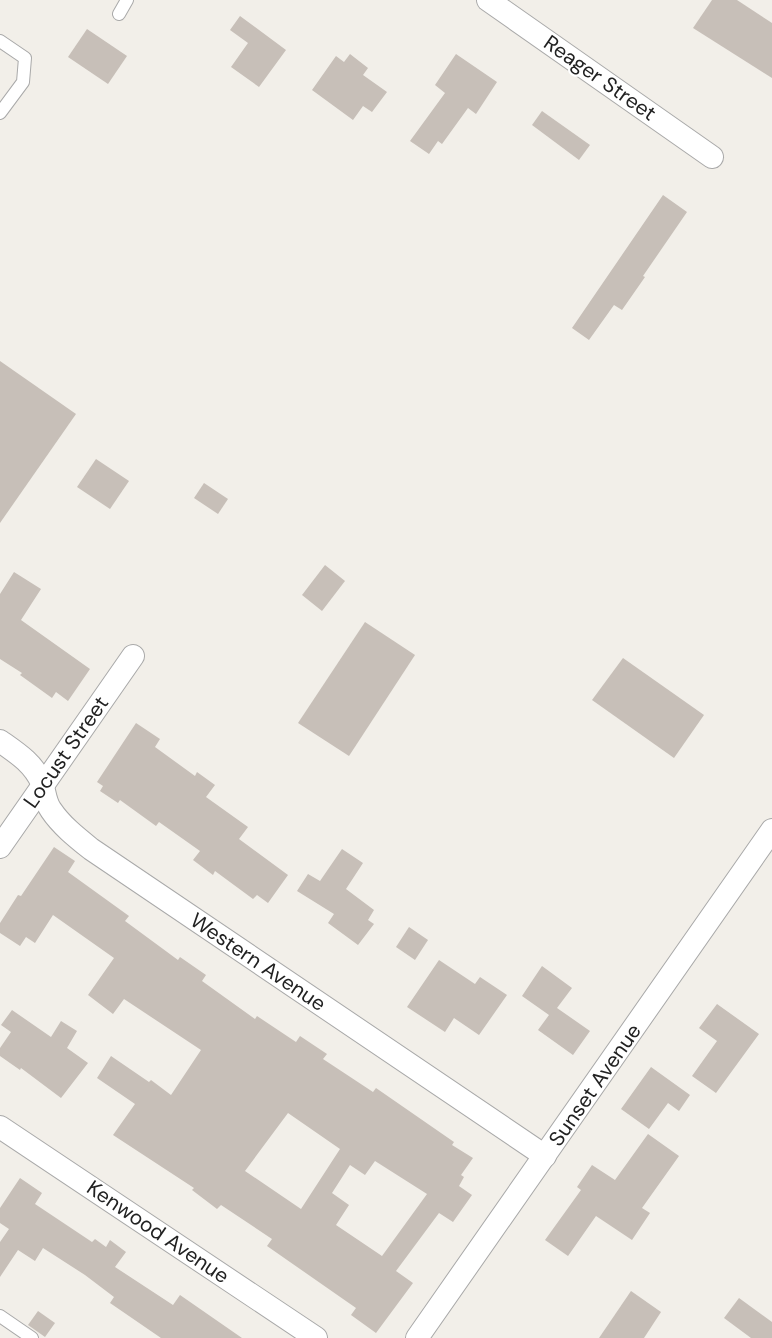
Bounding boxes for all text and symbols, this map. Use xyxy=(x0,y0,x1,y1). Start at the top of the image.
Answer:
street label: Reager Street xyxy=(538,29,662,127)
street label: Locust Street xyxy=(17,691,115,813)
street label: Western Avenue xyxy=(185,906,331,1018)
street label: Sunset Avenue xyxy=(542,1018,648,1152)
street label: Kenwood Avenue xyxy=(81,1174,235,1290)

